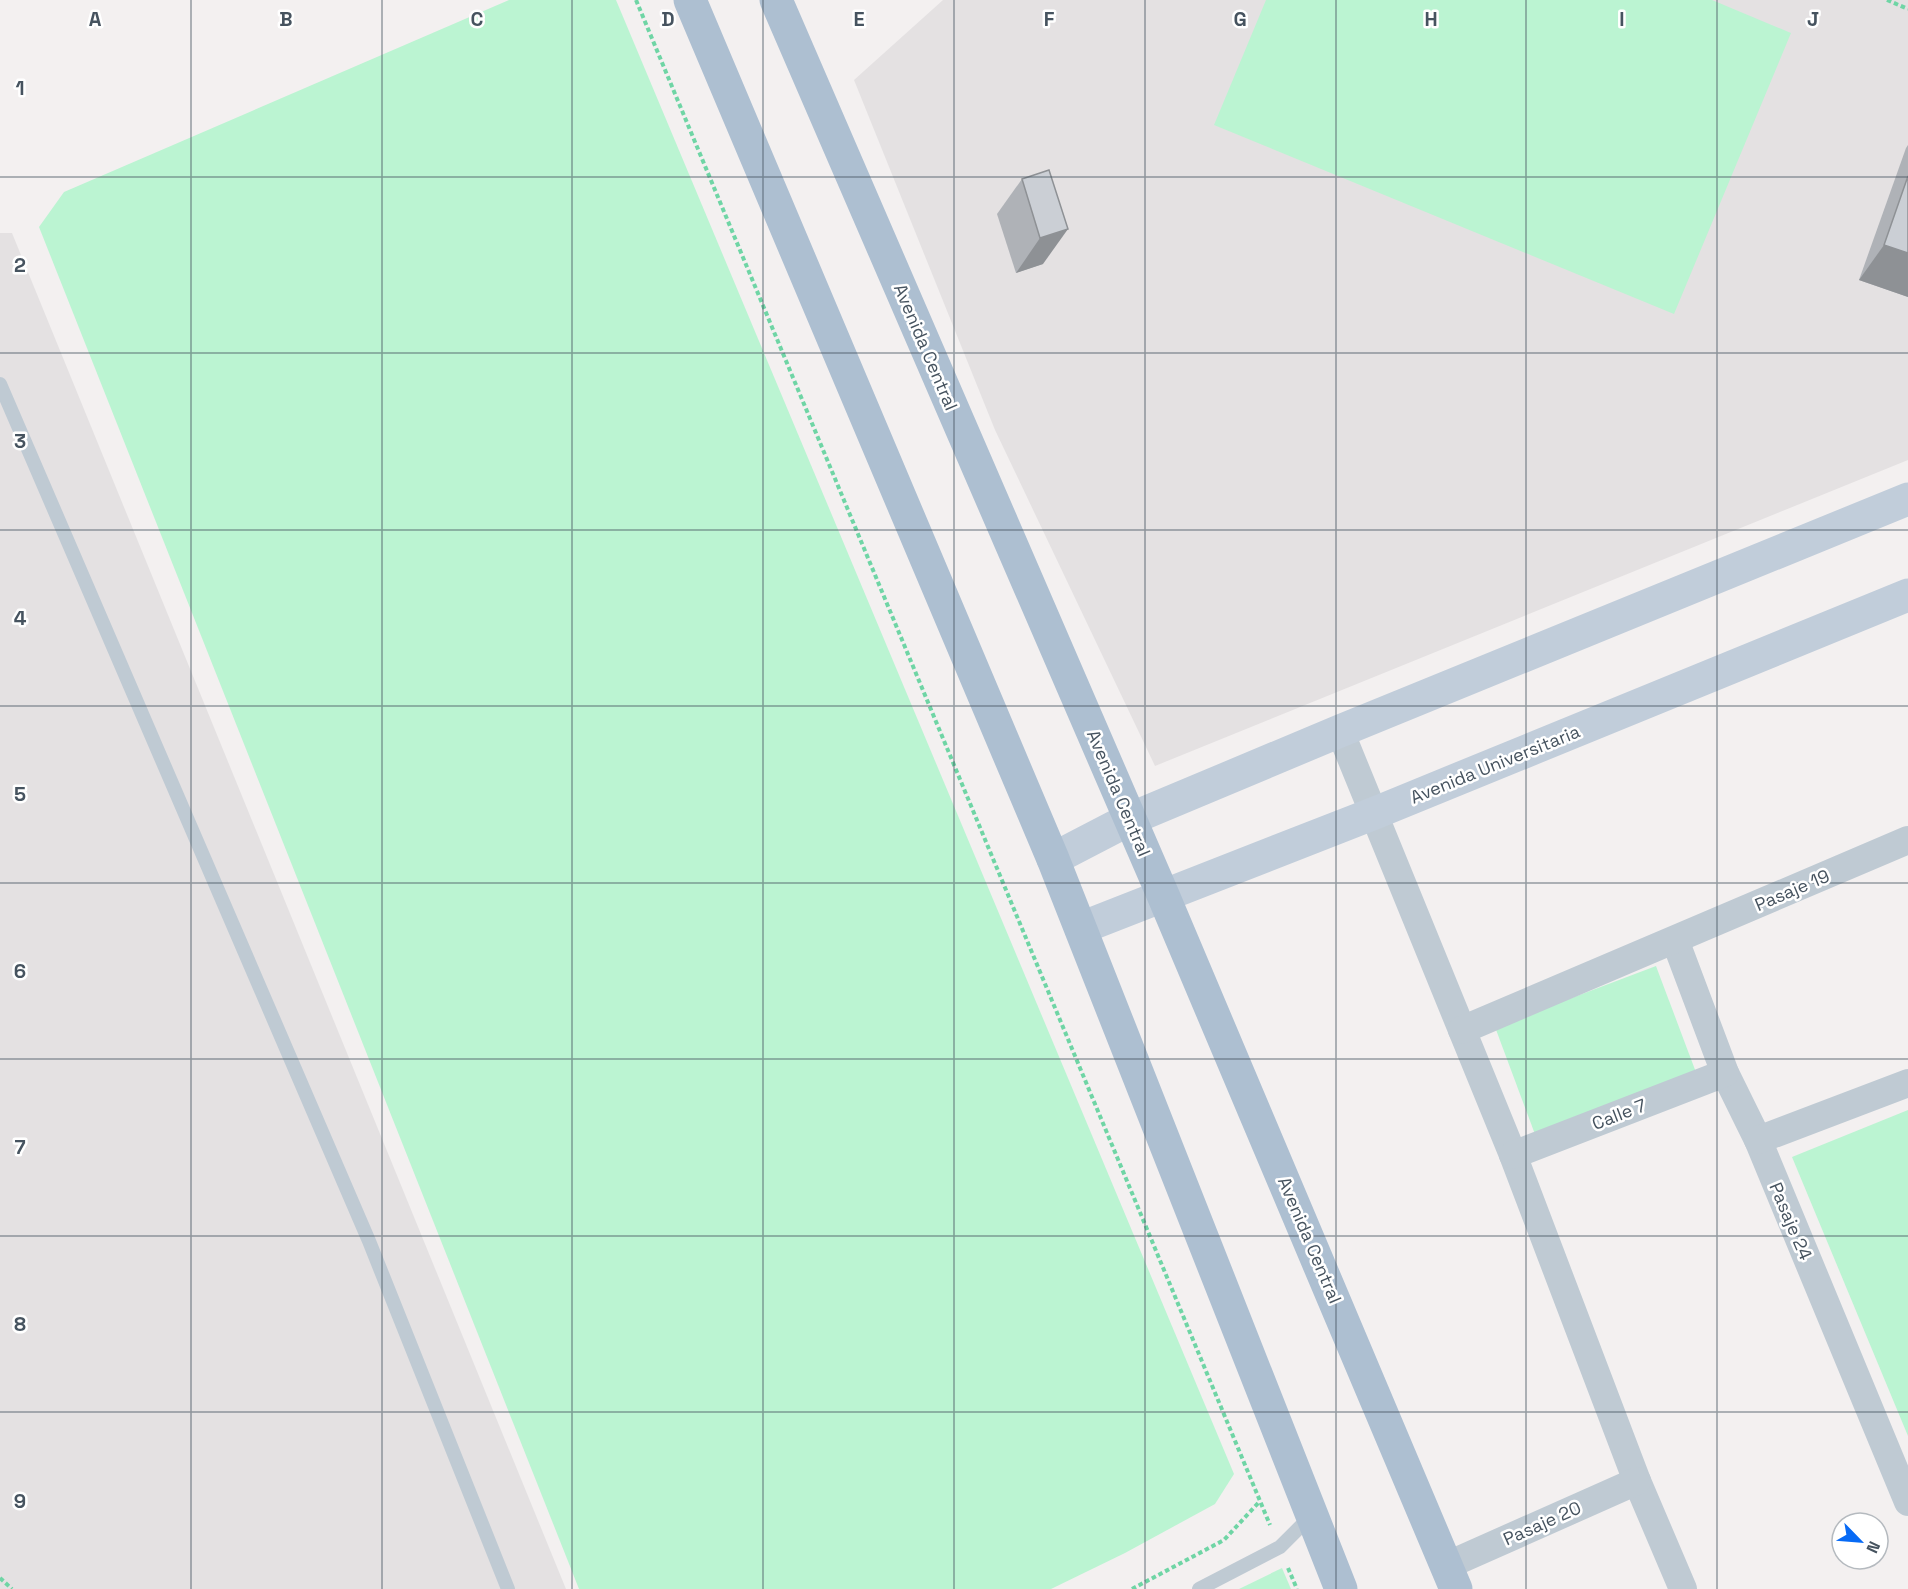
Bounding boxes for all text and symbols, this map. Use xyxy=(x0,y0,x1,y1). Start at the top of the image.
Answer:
text: A xyxy=(89,6,102,32)
text: B xyxy=(279,6,293,32)
text: C xyxy=(471,6,484,32)
text: D xyxy=(661,6,675,32)
text: E xyxy=(853,6,865,32)
text: F xyxy=(1044,6,1055,32)
text: G xyxy=(1233,6,1247,32)
text: H xyxy=(1424,6,1438,32)
text: I xyxy=(1619,6,1625,32)
text: J xyxy=(1807,6,1819,32)
text: 1 xyxy=(15,75,25,101)
text: 2 xyxy=(14,252,26,278)
street label: Avenida Central xyxy=(889,280,963,414)
text: 3 xyxy=(14,428,26,454)
text: 4 xyxy=(14,605,27,631)
street label: Avenida Universitaria xyxy=(1407,719,1583,809)
street label: Avenida Central xyxy=(1082,726,1156,860)
text: 5 xyxy=(14,781,26,807)
street label: Pasaje 19 xyxy=(1751,864,1833,916)
text: 6 xyxy=(14,958,26,984)
street label: Calle 7 xyxy=(1589,1093,1649,1135)
text: 7 xyxy=(14,1134,26,1160)
street label: Avenida Central xyxy=(1273,1173,1347,1307)
street label: Pasaje 24 xyxy=(1764,1179,1818,1263)
text: 8 xyxy=(14,1311,26,1337)
text: 9 xyxy=(14,1488,26,1514)
street label: Pasaje 20 xyxy=(1500,1496,1584,1550)
north arrow xyxy=(1830,1511,1890,1571)
text: N xyxy=(1861,1538,1885,1556)

